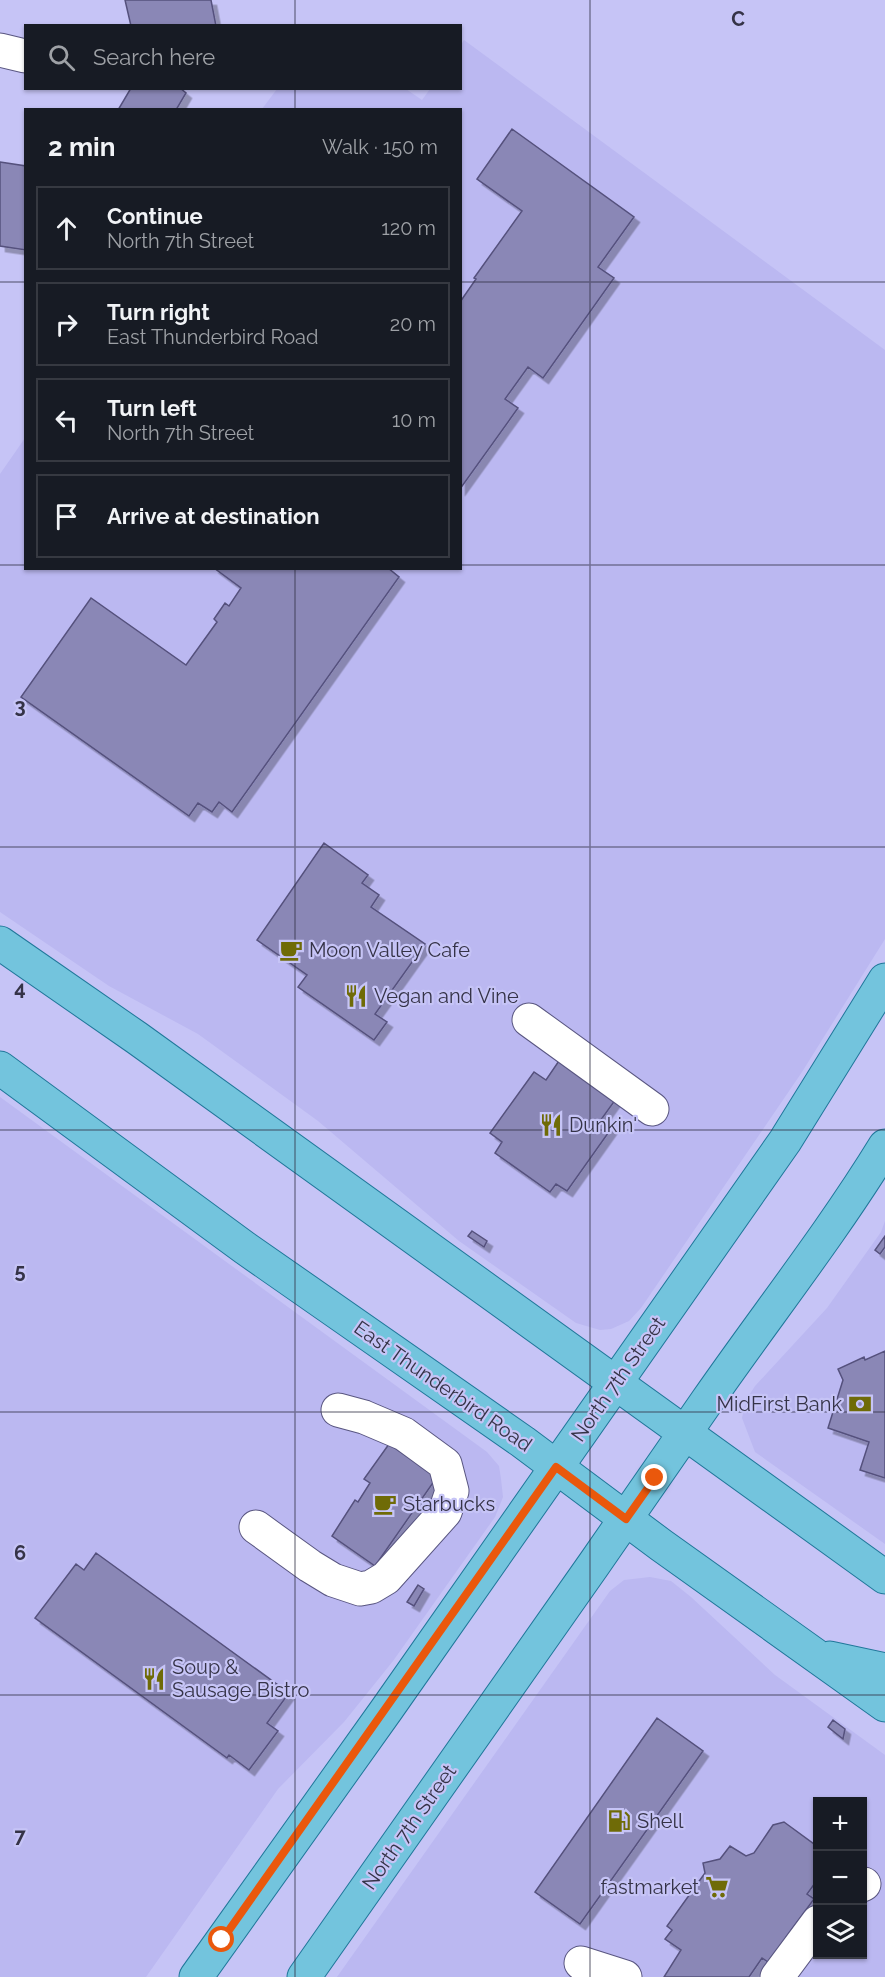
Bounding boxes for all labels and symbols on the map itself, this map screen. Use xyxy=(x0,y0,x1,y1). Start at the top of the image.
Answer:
text: C xyxy=(731,7,745,31)
text: 3 xyxy=(14,694,26,718)
cafe icon: Moon Valley Cafe xyxy=(278,937,304,963)
place label: Moon Valley Cafe xyxy=(309,938,470,962)
text: 4 xyxy=(14,976,26,1000)
restaurant icon: Vegan and Vine xyxy=(343,983,369,1009)
place label: Vegan and Vine xyxy=(374,984,519,1008)
restaurant icon: Dunkin' xyxy=(538,1112,564,1138)
place label: Dunkin' xyxy=(569,1113,637,1137)
text: 5 xyxy=(14,1259,26,1283)
street label: North 7th Street xyxy=(566,1312,670,1446)
street label: East Thunderbird Road xyxy=(350,1316,536,1456)
bank icon: MidFirst Bank xyxy=(847,1391,873,1417)
place label: MidFirst Bank xyxy=(717,1392,842,1416)
route end xyxy=(641,1464,667,1490)
cafe icon: Starbucks xyxy=(372,1491,398,1517)
place label: Starbucks xyxy=(403,1492,495,1516)
text: 6 xyxy=(14,1541,26,1565)
place label: Soup & Sausage Bistro xyxy=(172,1655,309,1702)
restaurant icon: Soup & Sausage Bistro xyxy=(141,1666,167,1692)
street label: North 7th Street xyxy=(357,1760,461,1894)
fuel station icon: Shell xyxy=(606,1808,632,1834)
place label: Shell xyxy=(637,1809,684,1833)
text: 7 xyxy=(14,1824,26,1848)
supermarket icon: fastmarket xyxy=(704,1874,730,1900)
place label: fastmarket xyxy=(600,1875,699,1899)
route start xyxy=(208,1926,234,1952)

